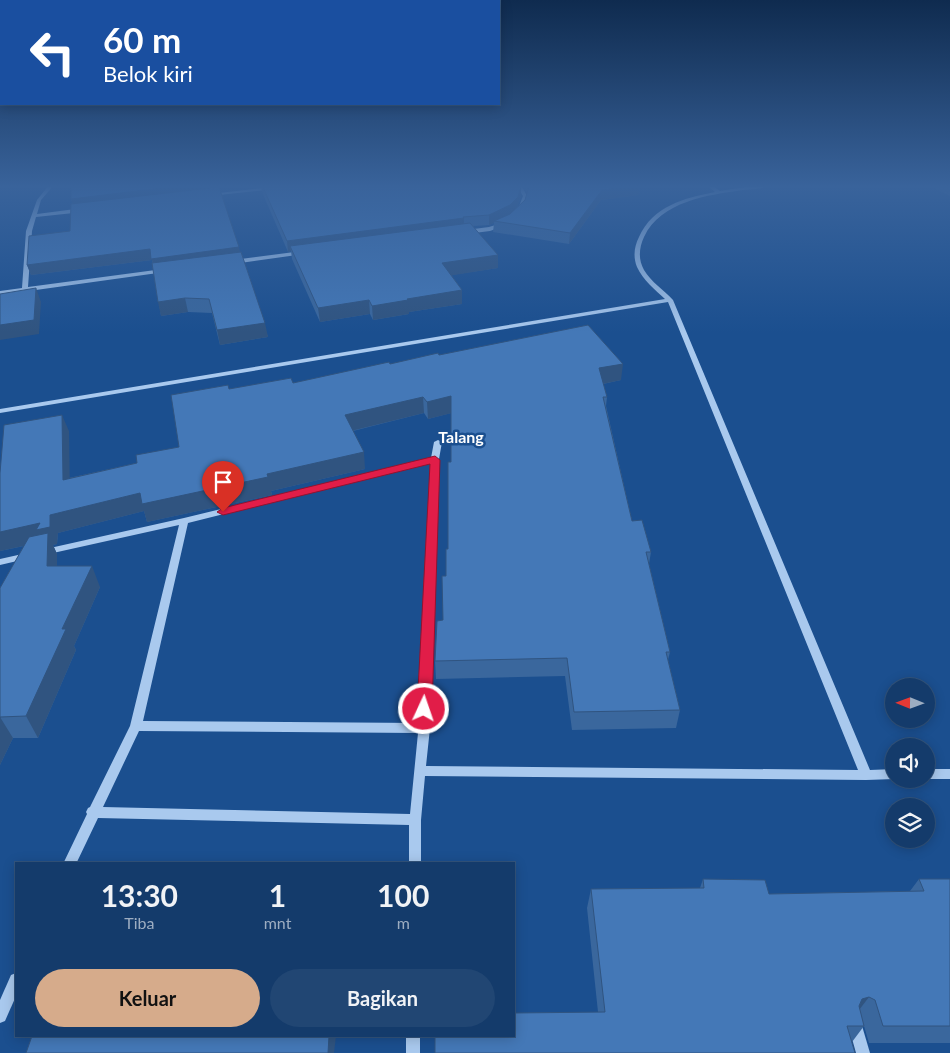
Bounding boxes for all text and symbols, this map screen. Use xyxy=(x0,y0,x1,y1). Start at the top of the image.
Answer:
text: 60 m xyxy=(103,18,181,60)
icon: left xyxy=(20,20,85,85)
text: Belok kiri xyxy=(103,60,193,87)
district label: Talang xyxy=(438,427,484,446)
pin xyxy=(202,461,244,512)
icon: arrive xyxy=(209,468,237,496)
north arrow xyxy=(885,678,935,728)
map controls xyxy=(885,678,935,848)
position arrow xyxy=(397,682,449,734)
button: sound xyxy=(885,738,935,788)
button: layers xyxy=(885,798,935,848)
text: 13:30 xyxy=(101,877,178,913)
text: 1 xyxy=(269,877,286,913)
text: 100 xyxy=(377,877,429,913)
text: Tiba xyxy=(124,913,154,932)
text: mnt xyxy=(264,913,291,932)
text: m xyxy=(397,913,410,932)
button: Keluar xyxy=(35,969,260,1027)
button: Bagikan xyxy=(270,969,495,1027)

